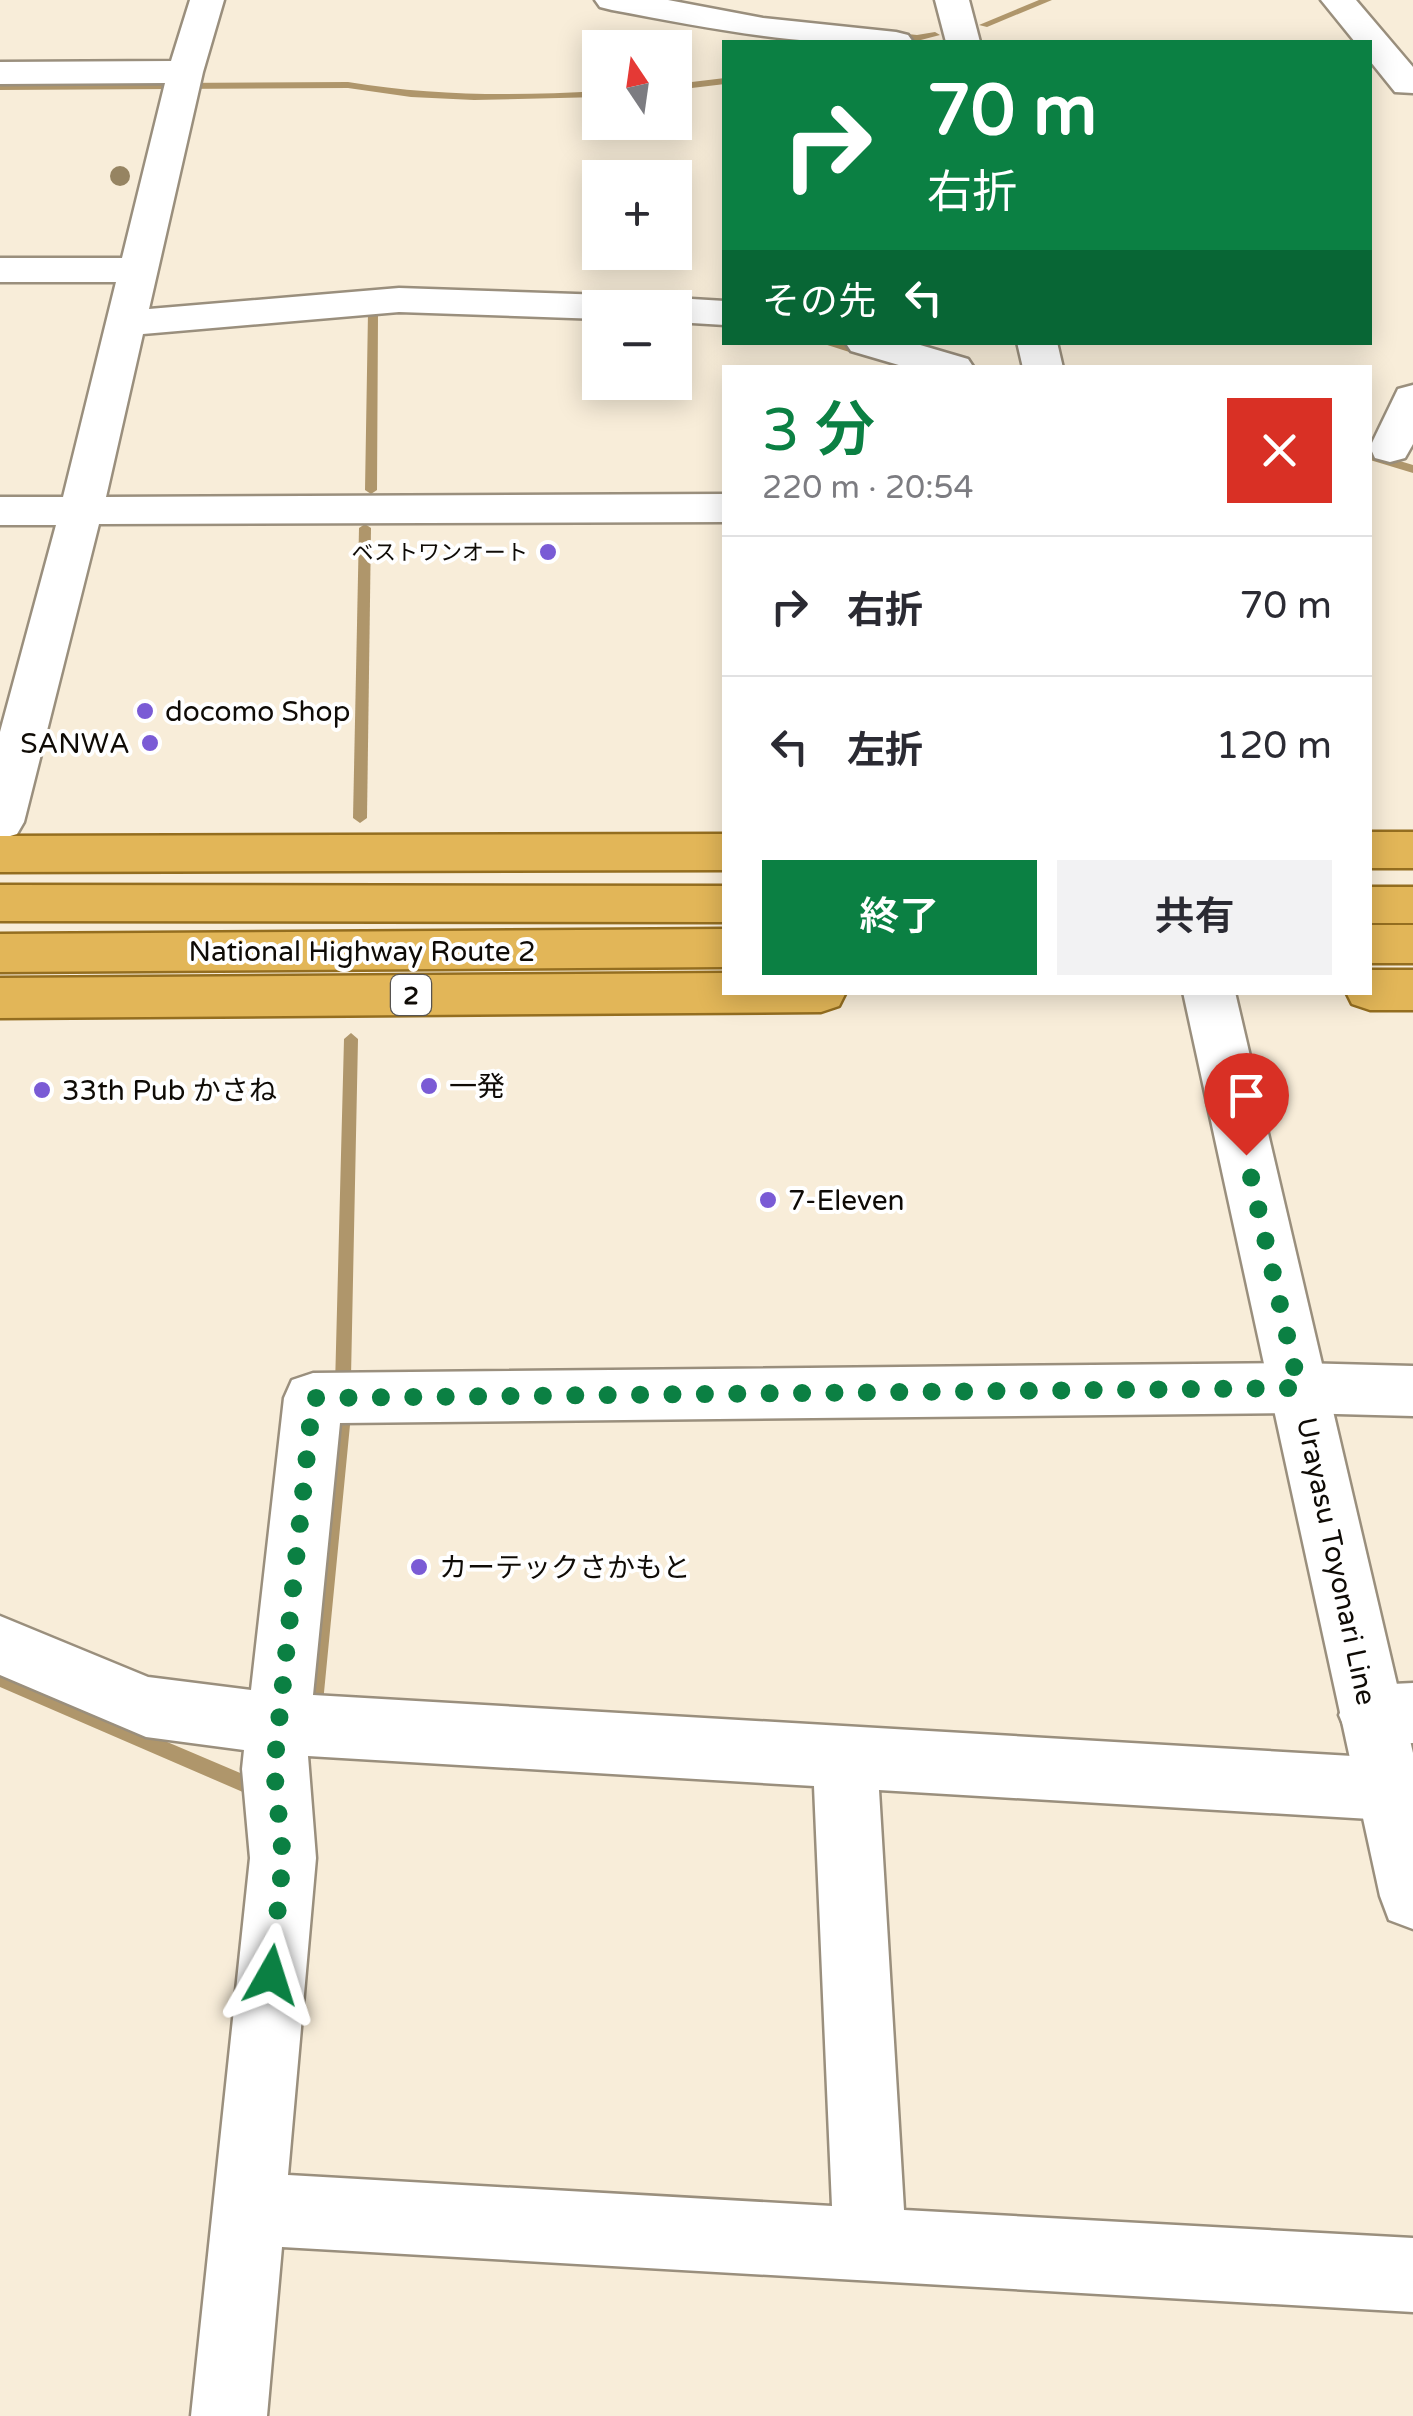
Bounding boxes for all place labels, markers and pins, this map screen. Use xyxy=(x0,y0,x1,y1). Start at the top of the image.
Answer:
place label: ベストワンオート xyxy=(352,540,528,566)
marker: ベストワンオート xyxy=(537,541,559,563)
place label: docomo Shop xyxy=(165,695,350,729)
marker: docomo Shop xyxy=(134,700,156,722)
place label: SANWA xyxy=(20,727,130,761)
marker: SANWA xyxy=(139,732,161,754)
pin xyxy=(1204,1053,1289,1156)
place label: 一発 xyxy=(449,1070,505,1104)
place label: 33th Pub かさね xyxy=(62,1074,277,1108)
marker: 一発 xyxy=(418,1075,440,1097)
marker: 33th Pub かさね xyxy=(31,1079,53,1101)
place label: 7-Eleven xyxy=(788,1184,905,1218)
marker: 7-Eleven xyxy=(757,1189,779,1211)
place label: カーテックさかもと xyxy=(439,1551,690,1585)
marker: カーテックさかもと xyxy=(408,1556,430,1578)

